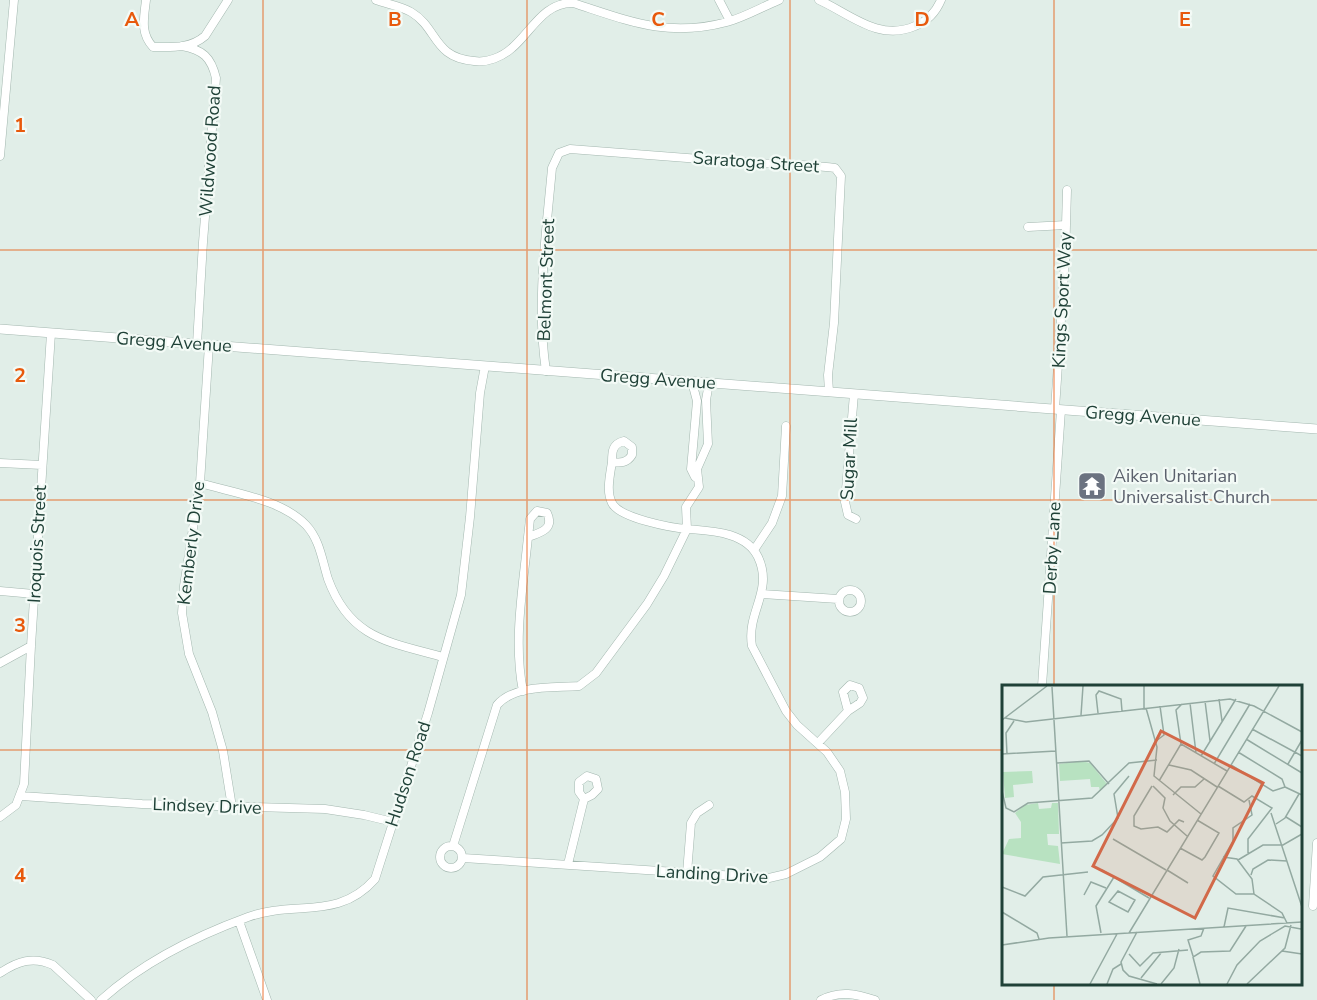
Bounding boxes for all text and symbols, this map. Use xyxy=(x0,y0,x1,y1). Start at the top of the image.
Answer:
text: A xyxy=(125,6,140,33)
text: B xyxy=(388,6,402,33)
text: C xyxy=(651,6,665,33)
text: D xyxy=(914,6,930,33)
text: E xyxy=(1179,6,1191,33)
street label: Wildwood Road xyxy=(193,84,227,218)
text: 1 xyxy=(14,112,26,139)
street label: Saratoga Street xyxy=(692,146,821,178)
street label: Belmont Street xyxy=(532,218,560,342)
street label: Kings Sport Way xyxy=(1046,231,1078,369)
street label: Gregg Avenue xyxy=(115,326,233,358)
text: 2 xyxy=(14,362,26,389)
street label: Gregg Avenue xyxy=(599,363,717,395)
street label: Gregg Avenue xyxy=(1084,400,1202,432)
street label: Sugar Mill xyxy=(835,416,863,501)
place label: Aiken Unitarian Universalist Church xyxy=(1113,464,1270,509)
temple icon: Aiken Unitarian Universalist Church xyxy=(1076,470,1108,502)
street label: Kemberly Drive xyxy=(172,480,210,606)
street label: Iroquois Street xyxy=(22,484,52,604)
street label: Derby Lane xyxy=(1038,501,1066,595)
text: 3 xyxy=(14,612,26,639)
inset map xyxy=(1002,685,1302,985)
street label: Hudson Road xyxy=(380,718,436,830)
street label: Lindsey Drive xyxy=(152,792,262,820)
street label: Landing Drive xyxy=(655,859,769,889)
text: 4 xyxy=(14,862,26,889)

